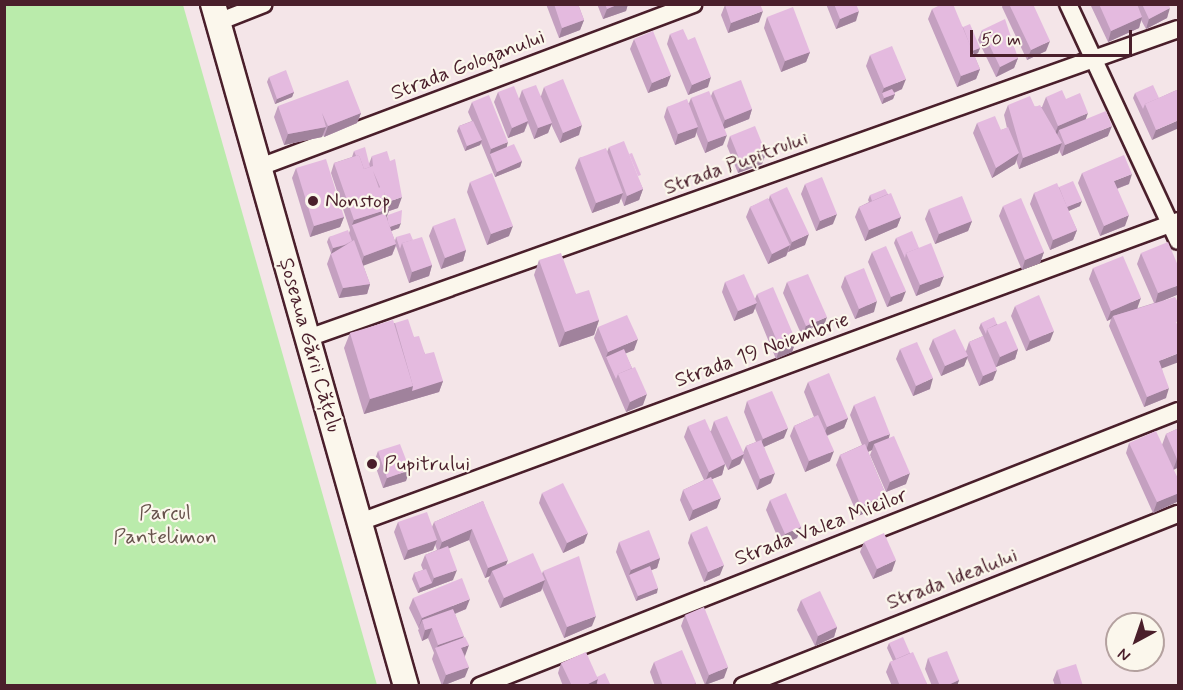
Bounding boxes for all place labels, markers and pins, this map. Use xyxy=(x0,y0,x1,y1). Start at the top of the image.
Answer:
place label: Nonstop xyxy=(325,188,390,214)
marker: Nonstop xyxy=(306,194,320,208)
place label: Pupitrului xyxy=(384,451,470,477)
marker: Pupitrului xyxy=(365,457,379,471)

